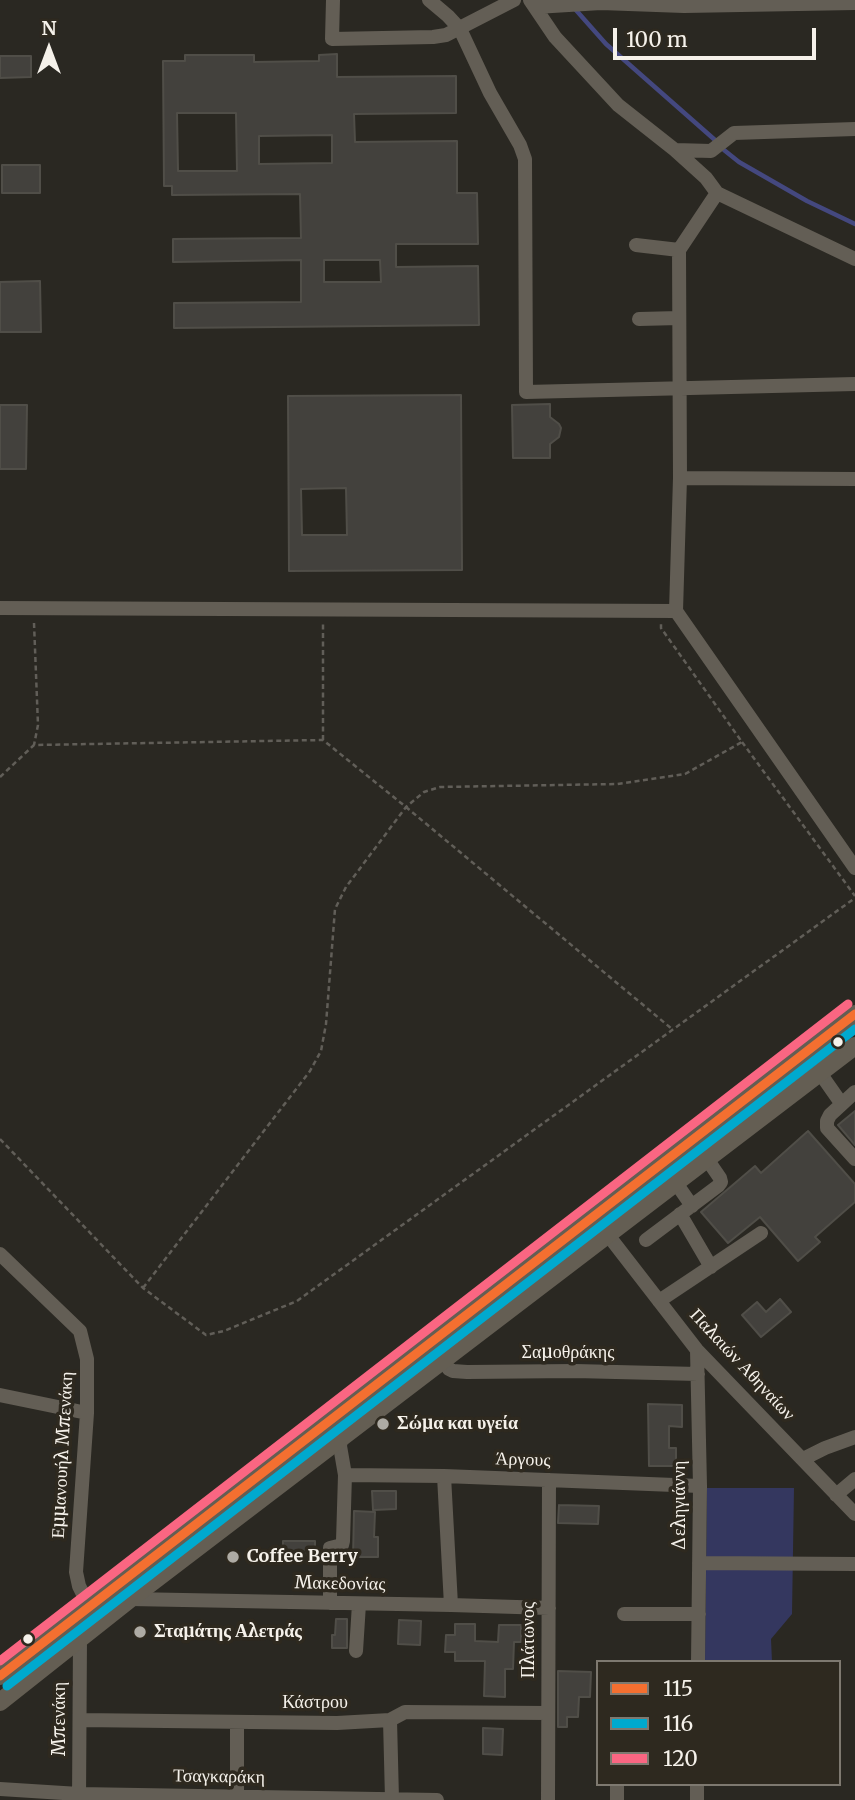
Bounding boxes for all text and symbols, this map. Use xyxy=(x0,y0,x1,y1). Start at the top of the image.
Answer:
north arrow xyxy=(14,14,84,84)
scale bar xyxy=(617,14,820,58)
text: N xyxy=(41,16,57,40)
text: 100 m xyxy=(626,26,688,53)
unlabelled marker xyxy=(831,1035,845,1049)
street label: Παλαιών Αθηναίων xyxy=(685,1305,799,1425)
street label: Σαμοθράκης xyxy=(522,1342,614,1364)
street label: Εμμανουήλ Μπενάκη xyxy=(48,1371,78,1539)
place label: Σώμα και υγεία xyxy=(397,1413,518,1435)
marker: Σώμα και υγεία xyxy=(375,1416,391,1432)
street label: Άργους xyxy=(495,1448,551,1472)
street label: Δεληγιάννη xyxy=(669,1461,691,1551)
place label: Coffee Berry xyxy=(247,1546,358,1568)
marker: Coffee Berry xyxy=(225,1549,241,1565)
street label: Μακεδονίας xyxy=(294,1572,386,1596)
street label: Πλάτωνος xyxy=(518,1602,540,1678)
place label: Σταμάτης Αλετράς xyxy=(154,1621,302,1643)
marker: Σταμάτης Αλετράς xyxy=(132,1624,148,1640)
unlabelled marker xyxy=(21,1632,35,1646)
legend xyxy=(596,1660,841,1786)
text: 115 xyxy=(663,1675,693,1702)
street label: Μπενάκη xyxy=(49,1682,71,1756)
street label: Κάστρου xyxy=(282,1692,348,1714)
text: 116 xyxy=(663,1710,693,1737)
text: 120 xyxy=(663,1745,698,1772)
street label: Τσαγκαράκη xyxy=(173,1765,265,1789)

